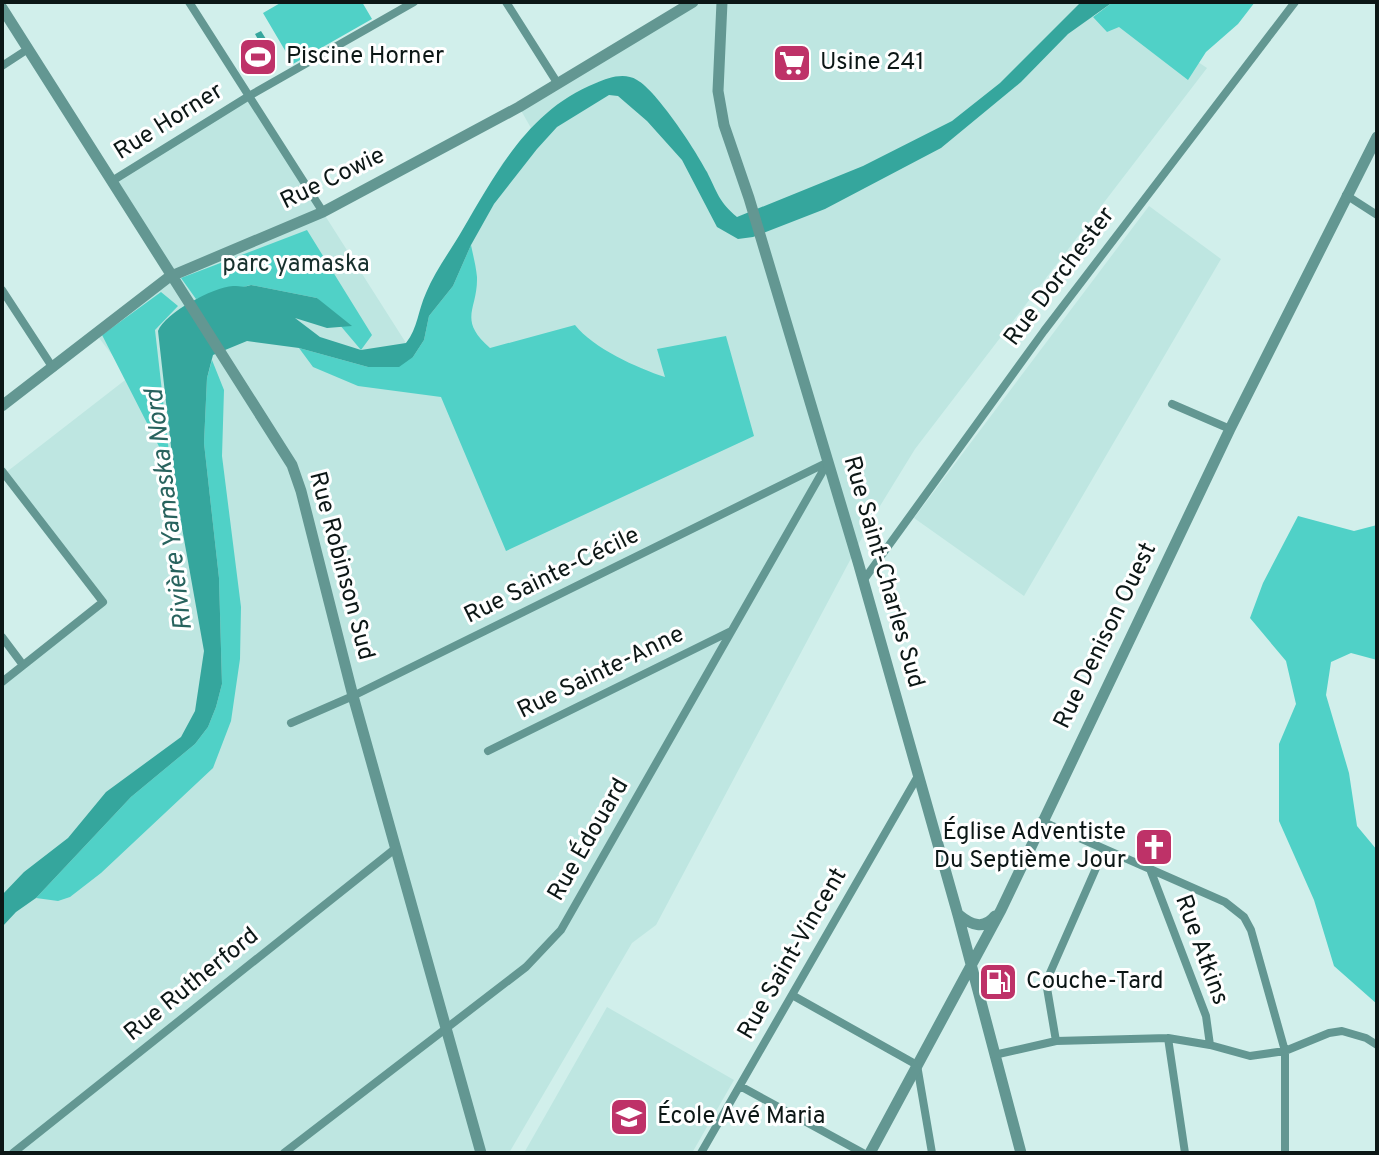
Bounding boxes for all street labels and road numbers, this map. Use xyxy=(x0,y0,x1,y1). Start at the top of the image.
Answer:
street label: Rue Horner xyxy=(109,77,229,167)
street label: Rue Cowie xyxy=(276,141,390,217)
street label: Rue Dorchester xyxy=(998,201,1122,353)
street label: Rue Saint-Charles Sud xyxy=(836,453,930,691)
street label: Rue Robinson Sud xyxy=(301,468,381,664)
street label: Rue Sainte-Cécile xyxy=(459,521,645,631)
street label: Rue Denison Ouest xyxy=(1048,538,1164,734)
street label: Rue Sainte-Anne xyxy=(513,620,689,726)
street label: Rue Édouard xyxy=(540,772,636,907)
street label: Rue Saint-Vincent xyxy=(732,863,854,1045)
street label: Rue Atkins xyxy=(1167,891,1235,1009)
street label: Rue Rutherford xyxy=(119,922,265,1048)

